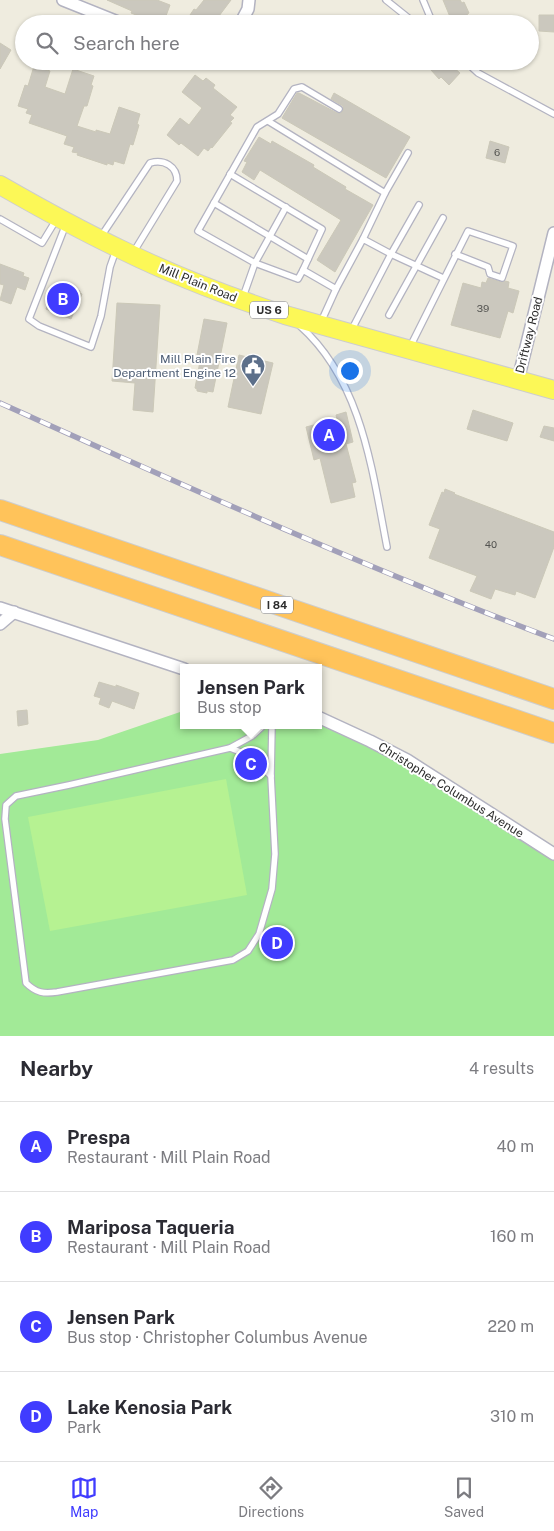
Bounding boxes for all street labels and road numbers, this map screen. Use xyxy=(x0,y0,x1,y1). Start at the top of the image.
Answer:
street label: Mill Plain Road xyxy=(157,261,239,305)
street label: Driftway Road xyxy=(513,295,545,375)
road number: US 6 xyxy=(250,302,288,318)
road number: I 84 xyxy=(261,596,293,614)
street label: Christopher Columbus Avenue xyxy=(376,739,526,841)

